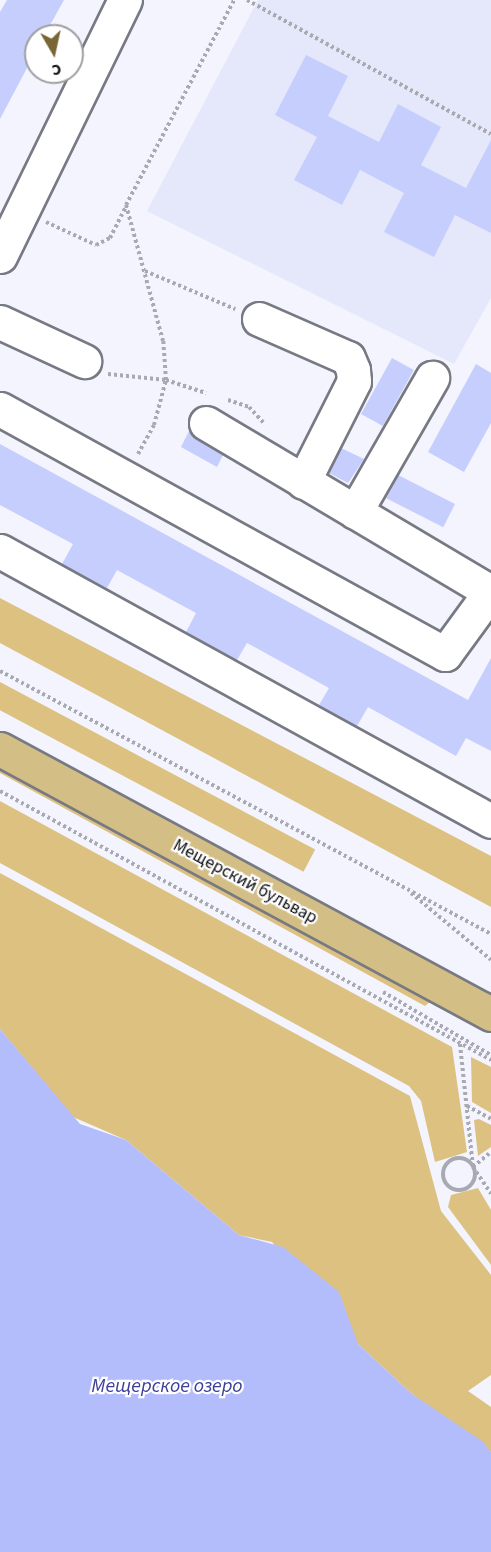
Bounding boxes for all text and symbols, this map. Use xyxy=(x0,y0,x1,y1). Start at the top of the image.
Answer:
north arrow xyxy=(24,24,84,84)
text: С xyxy=(50,58,63,81)
street label: Мещерский бульвар xyxy=(169,835,321,929)
water label: Мещерское озеро xyxy=(91,1374,243,1398)

